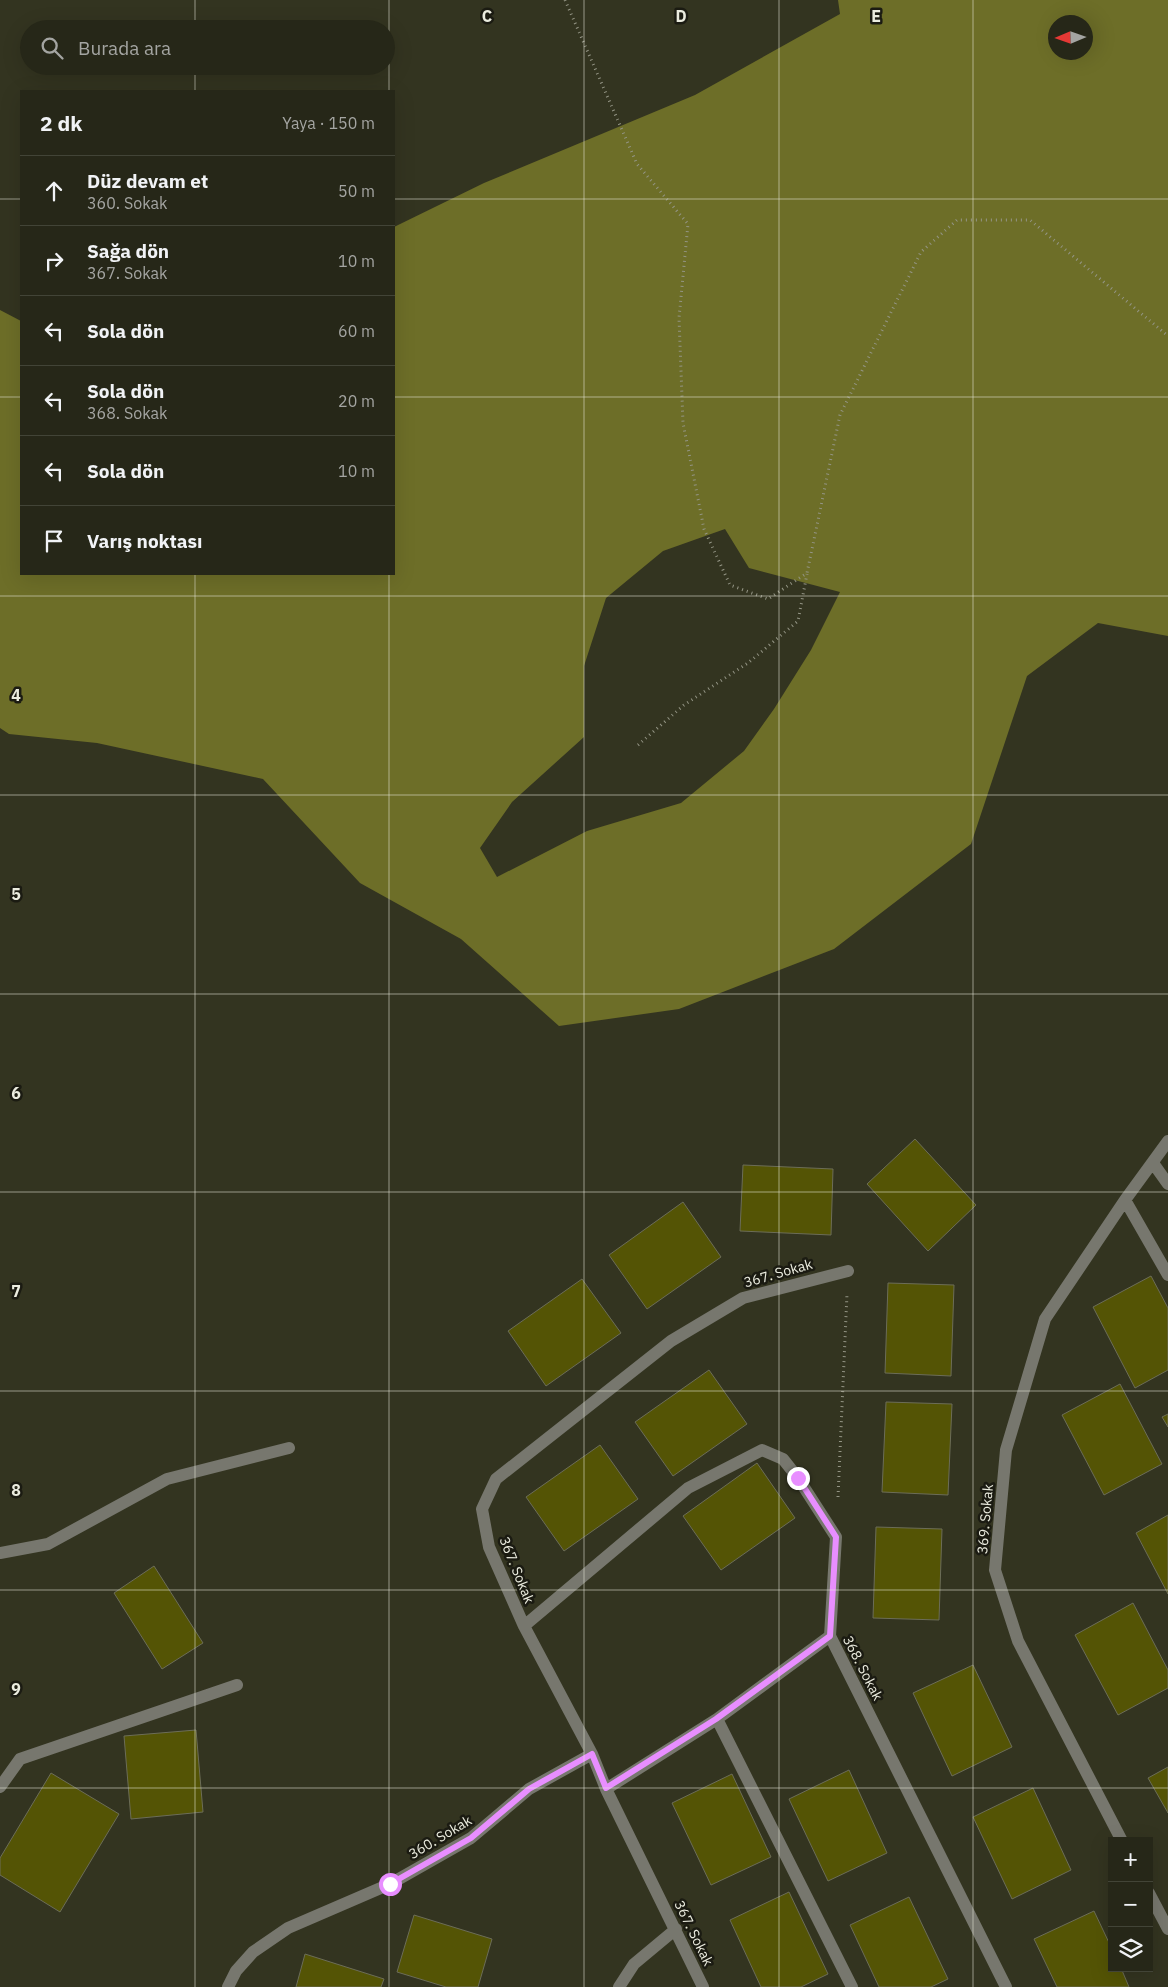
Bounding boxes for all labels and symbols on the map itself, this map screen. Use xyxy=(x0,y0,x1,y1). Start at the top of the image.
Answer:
text: C xyxy=(482,6,492,26)
text: D xyxy=(675,6,687,26)
text: E xyxy=(871,6,881,26)
north arrow xyxy=(1048,15,1093,60)
text: 4 xyxy=(11,685,21,705)
text: 5 xyxy=(11,884,21,904)
text: 6 xyxy=(11,1083,21,1103)
street label: 367. Sokak xyxy=(742,1254,815,1291)
text: 7 xyxy=(11,1281,21,1301)
route end xyxy=(787,1467,810,1490)
text: 8 xyxy=(11,1480,21,1500)
street label: 369. Sokak xyxy=(973,1483,997,1555)
street label: 367. Sokak xyxy=(495,1534,539,1607)
street label: 368. Sokak xyxy=(839,1633,887,1704)
text: 9 xyxy=(11,1679,21,1699)
street label: 360. Sokak xyxy=(405,1811,475,1863)
route start xyxy=(379,1873,402,1896)
street label: 367. Sokak xyxy=(670,1897,718,1969)

